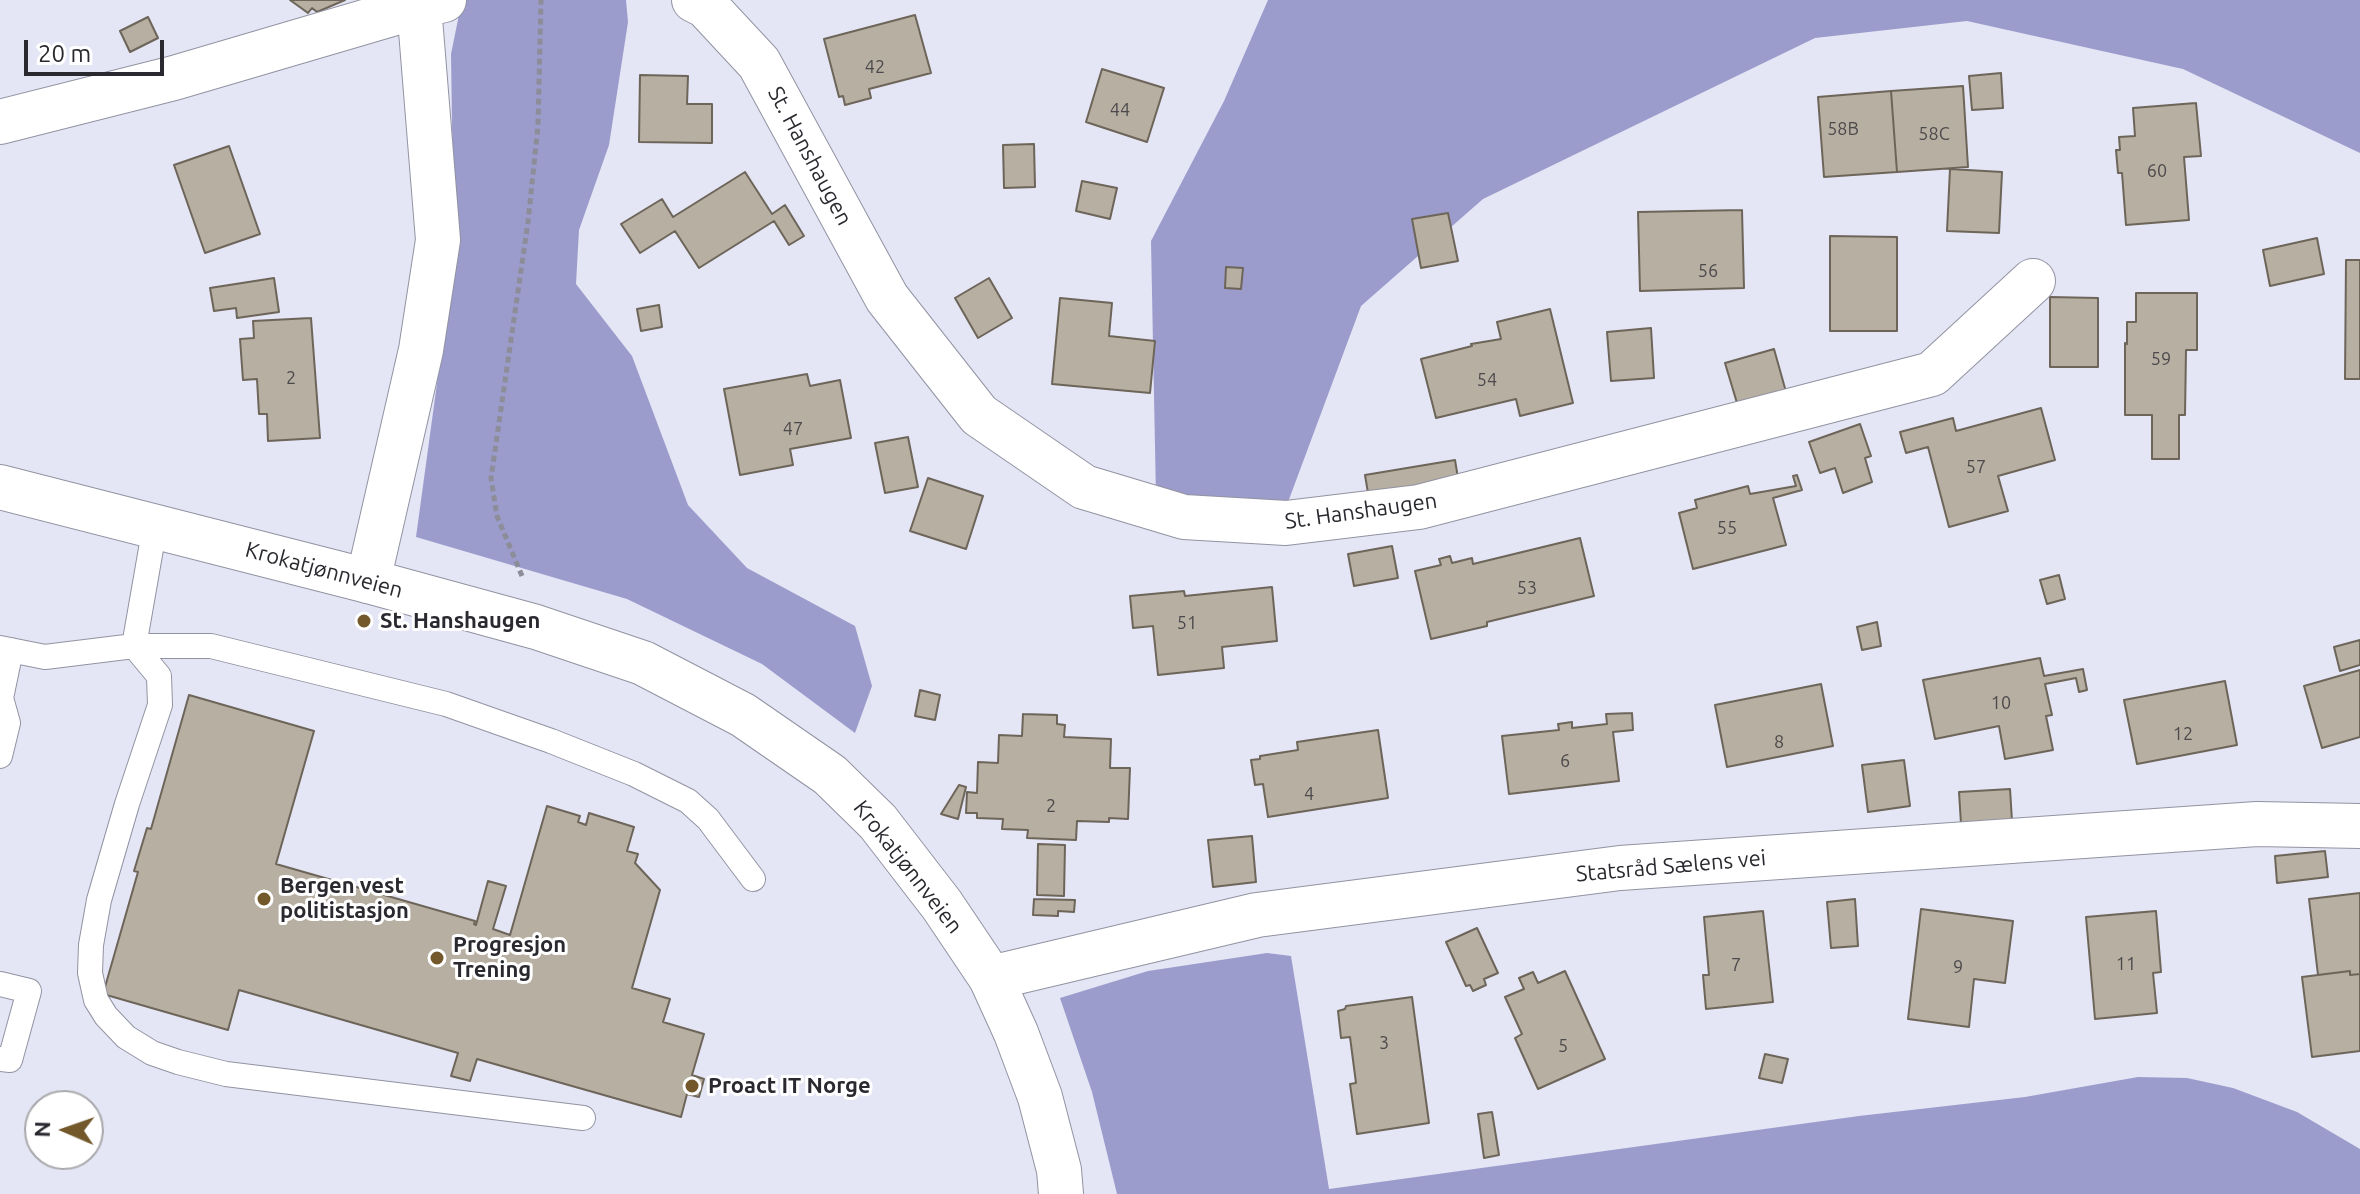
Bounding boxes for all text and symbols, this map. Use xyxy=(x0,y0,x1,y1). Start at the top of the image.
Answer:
scale bar xyxy=(28,24,168,74)
text: 20 m xyxy=(38,40,91,67)
house number: 42 xyxy=(865,56,885,78)
street label: St. Hanshaugen xyxy=(762,82,858,230)
house number: 44 xyxy=(1110,99,1130,121)
house number: 58B xyxy=(1827,118,1859,140)
house number: 58C xyxy=(1918,123,1950,145)
house number: 60 xyxy=(2147,160,2167,182)
house number: 56 xyxy=(1698,260,1718,282)
house number: 59 xyxy=(2151,348,2171,370)
house number: 2 xyxy=(286,367,296,389)
house number: 54 xyxy=(1477,369,1497,391)
house number: 47 xyxy=(783,418,803,440)
house number: 57 xyxy=(1966,456,1986,478)
street label: St. Hanshaugen xyxy=(1283,487,1439,535)
house number: 55 xyxy=(1717,517,1737,539)
street label: Krokatjønnveien xyxy=(242,536,406,604)
house number: 53 xyxy=(1517,577,1537,599)
place label: St. Hanshaugen xyxy=(380,608,540,634)
marker: St. Hanshaugen xyxy=(355,612,373,630)
house number: 51 xyxy=(1177,612,1197,634)
house number: 10 xyxy=(1991,692,2011,714)
house number: 12 xyxy=(2173,723,2193,745)
house number: 8 xyxy=(1774,731,1784,753)
house number: 6 xyxy=(1560,750,1570,772)
house number: 4 xyxy=(1304,783,1314,805)
street label: Krokatjønnveien xyxy=(848,795,968,939)
house number: 2 xyxy=(1046,795,1056,817)
street label: Statsråd Sælens vei xyxy=(1575,845,1767,887)
place label: Bergen vest politistasjon xyxy=(280,873,409,924)
marker: Bergen vest politistasjon xyxy=(255,890,273,908)
place label: Progresjon Trening xyxy=(453,932,566,984)
marker: Progresjon Trening xyxy=(428,949,446,967)
house number: 11 xyxy=(2116,953,2136,975)
house number: 7 xyxy=(1731,954,1741,976)
house number: 9 xyxy=(1953,956,1963,978)
house number: 3 xyxy=(1379,1032,1389,1054)
house number: 5 xyxy=(1558,1035,1568,1057)
place label: Proact IT Norge xyxy=(708,1073,871,1099)
marker: Proact IT Norge xyxy=(683,1077,701,1095)
north arrow xyxy=(24,1090,104,1170)
text: N xyxy=(29,1121,54,1138)

